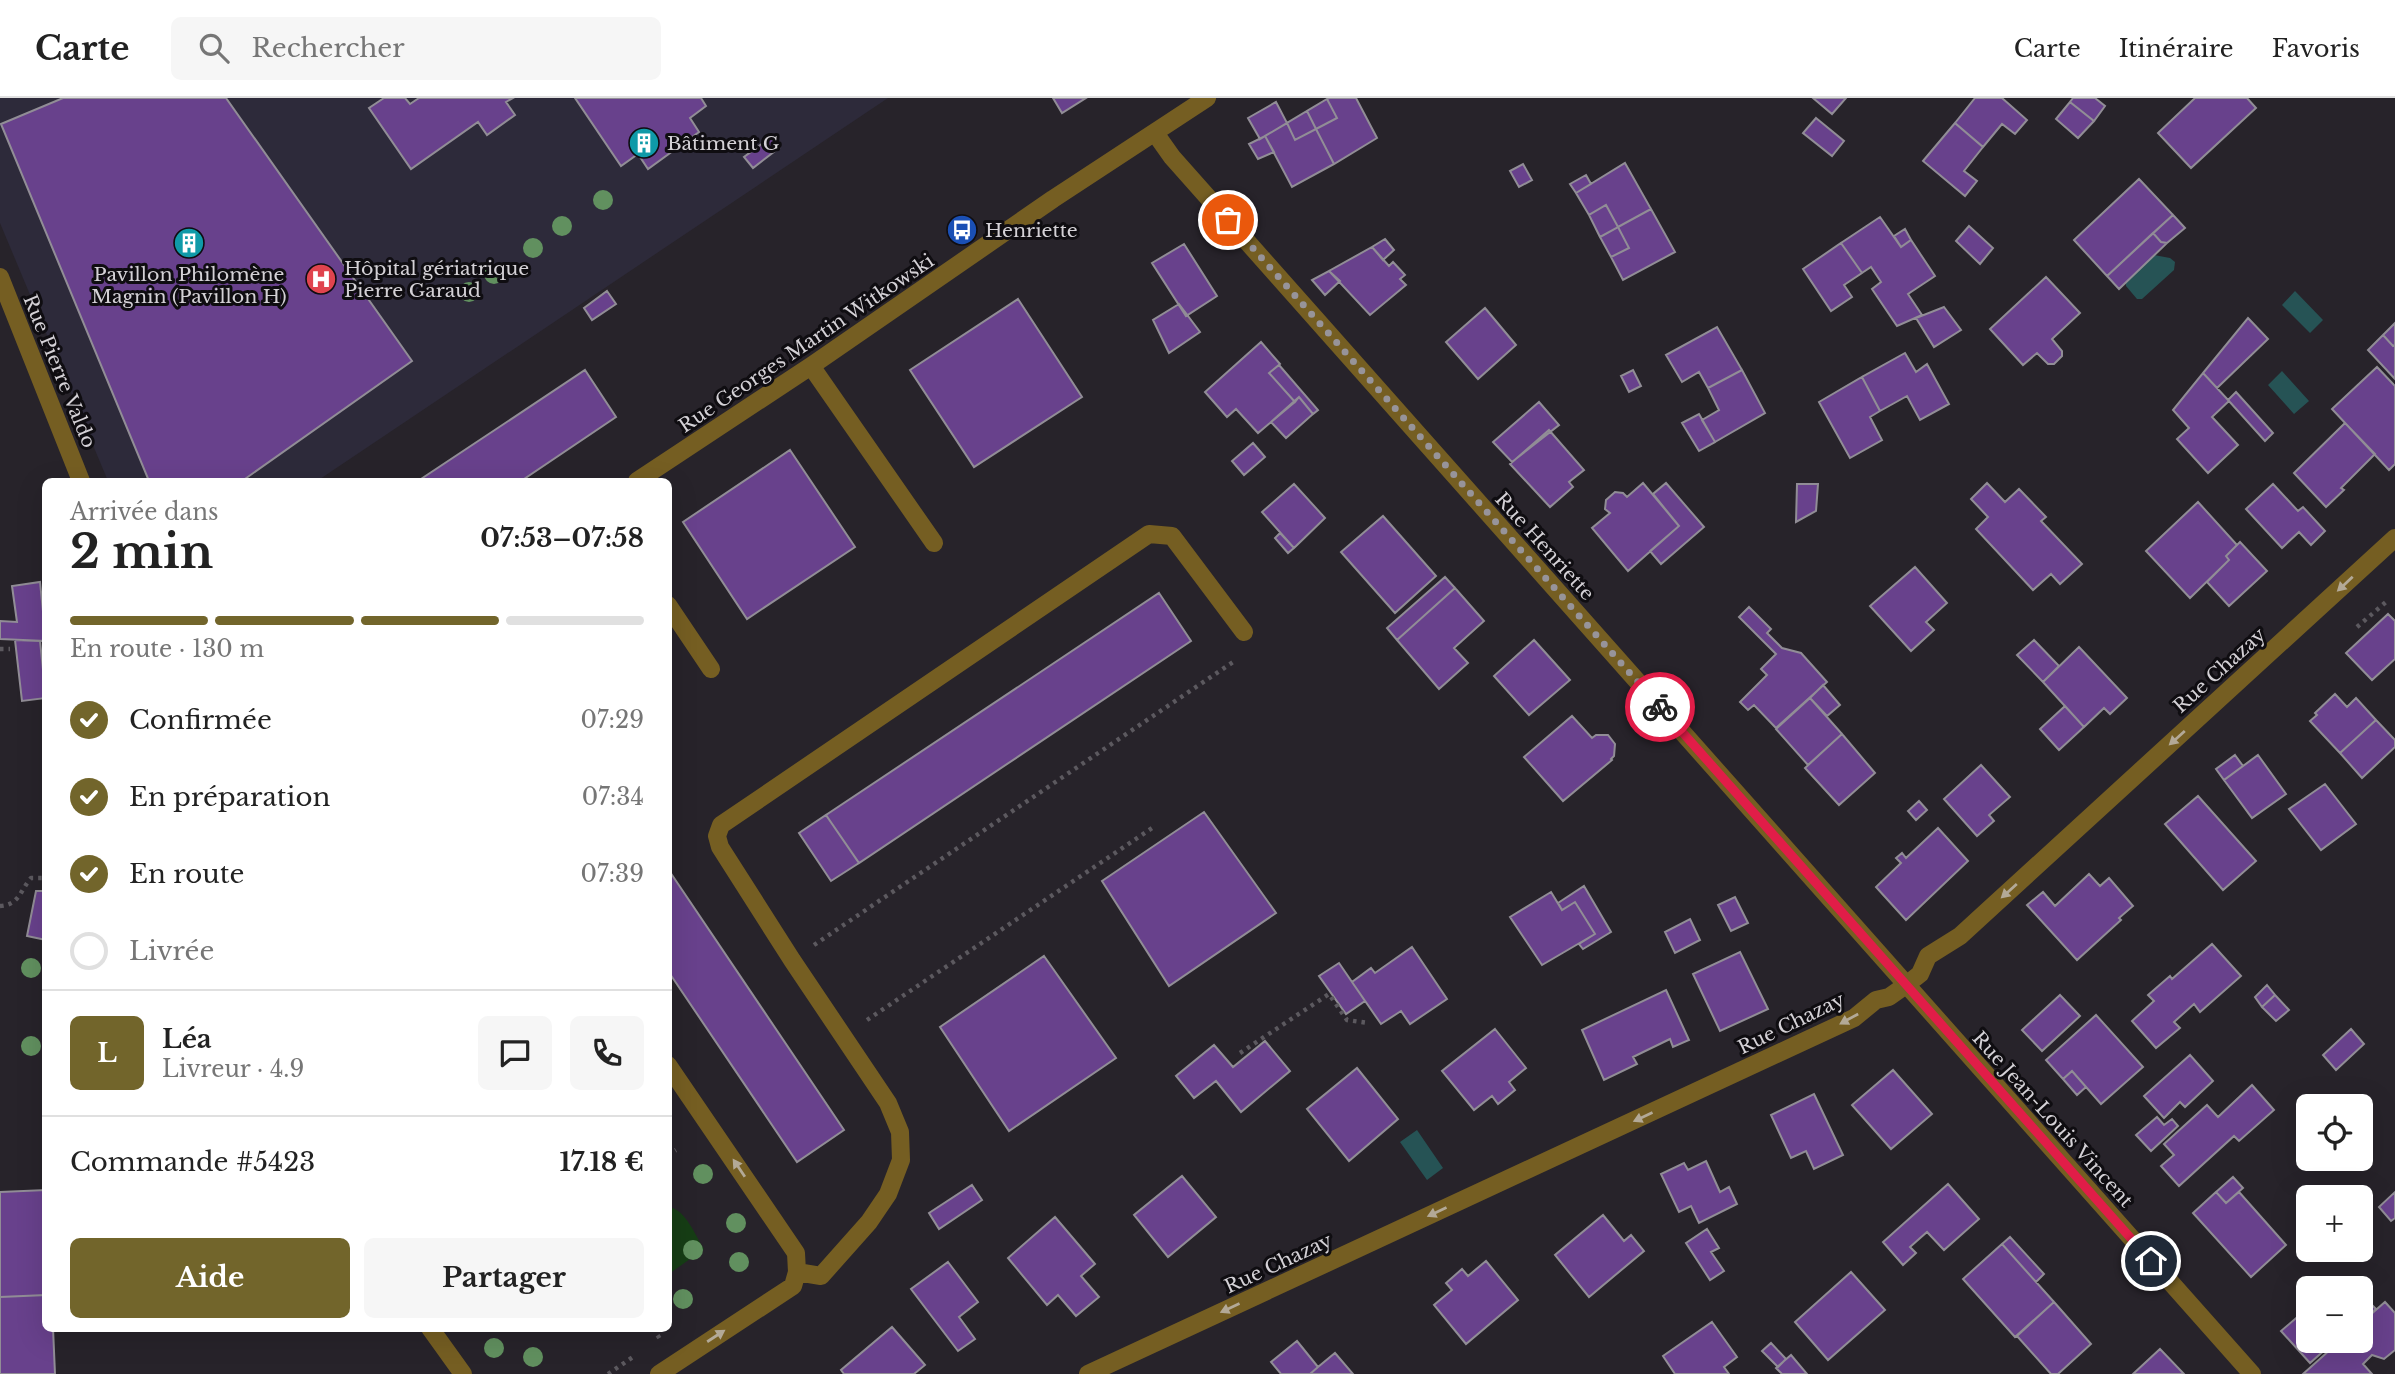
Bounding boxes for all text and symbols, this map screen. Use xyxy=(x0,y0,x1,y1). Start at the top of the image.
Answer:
search box xyxy=(171,17,661,80)
text: Carte xyxy=(35,28,129,69)
icon: search xyxy=(195,29,233,67)
text: Rechercher xyxy=(251,32,405,64)
text: Carte xyxy=(2014,34,2081,63)
text: Itinéraire xyxy=(2119,34,2234,63)
text: Favoris xyxy=(2272,34,2360,63)
building icon: Bâtiment G xyxy=(627,126,661,160)
place label: Bâtiment G xyxy=(667,132,780,155)
pin xyxy=(1198,190,1258,250)
icon: bag xyxy=(1209,201,1247,239)
bus stop icon: Henriette xyxy=(945,213,979,247)
place label: Henriette xyxy=(985,219,1078,242)
building icon: Pavillon Philomène Magnin (Pavillon H) xyxy=(172,226,206,260)
street label: Rue Georges Martin Witkowski xyxy=(674,249,939,438)
place label: Hôpital gériatrique Pierre Garaud xyxy=(344,257,529,302)
hospital icon: Hôpital gériatrique Pierre Garaud xyxy=(304,262,338,296)
place label: Pavillon Philomène Magnin (Pavillon H) xyxy=(91,263,287,308)
street label: Rue Pierre Valdo xyxy=(18,291,101,451)
street label: Rue Henriette xyxy=(1490,488,1599,605)
text: Arrivée dans xyxy=(70,498,218,526)
text: 07:53–07:58 xyxy=(480,522,644,554)
text: 2 min xyxy=(70,523,213,580)
one-way arrow xyxy=(2337,576,2354,592)
street label: Rue Chazay xyxy=(2169,623,2270,718)
text: En route · 130 m xyxy=(70,635,264,663)
courier xyxy=(1625,672,1695,742)
icon: bike xyxy=(1641,688,1679,726)
icon: check xyxy=(70,701,108,739)
text: Confirmée xyxy=(129,704,272,736)
text: 07:29 xyxy=(581,706,644,734)
one-way arrow xyxy=(2169,729,2186,745)
icon: check xyxy=(70,778,108,816)
text: En préparation xyxy=(129,781,330,813)
text: 07:34 xyxy=(582,783,644,811)
icon: check xyxy=(70,855,108,893)
text: En route xyxy=(129,858,245,890)
text: 07:39 xyxy=(581,860,644,888)
one-way arrow xyxy=(2000,883,2018,899)
text: Livrée xyxy=(129,935,214,967)
street label: Rue Chazay xyxy=(1734,988,1848,1059)
one-way arrow xyxy=(1839,1013,1858,1025)
button: chat xyxy=(478,1016,552,1090)
button: phone xyxy=(570,1016,644,1090)
text: Léa xyxy=(162,1023,212,1055)
street label: Rue Jean-Louis Vincent xyxy=(1968,1027,2138,1213)
text: L xyxy=(97,1037,117,1069)
text: Livreur · 4.9 xyxy=(162,1055,304,1083)
map controls xyxy=(2296,1094,2373,1353)
button: locate xyxy=(2296,1094,2373,1171)
one-way arrow xyxy=(1633,1111,1653,1122)
text: Commande #5423 xyxy=(70,1146,315,1178)
text: 17.18 € xyxy=(559,1146,644,1178)
one-way arrow xyxy=(733,1159,746,1178)
button: + xyxy=(2296,1185,2373,1262)
one-way arrow xyxy=(1427,1207,1447,1218)
street label: Rue Chazay xyxy=(1221,1229,1336,1298)
pin xyxy=(2121,1231,2181,1291)
button: Aide xyxy=(70,1238,350,1318)
button: Partager xyxy=(364,1238,644,1318)
icon: home xyxy=(2132,1242,2170,1280)
button: − xyxy=(2296,1276,2373,1353)
one-way arrow xyxy=(1220,1303,1241,1314)
one-way arrow xyxy=(706,1330,726,1343)

